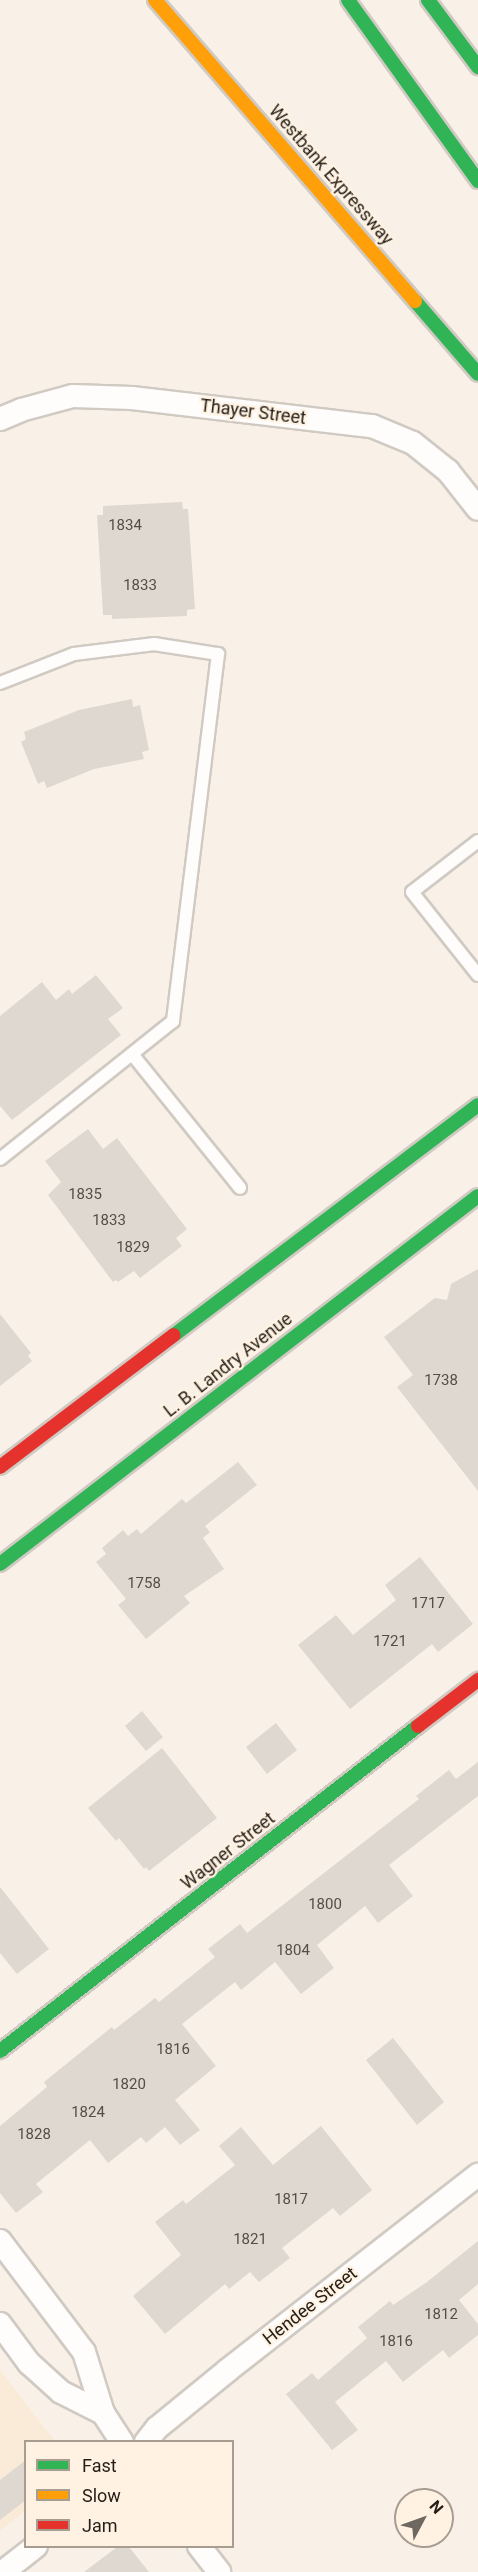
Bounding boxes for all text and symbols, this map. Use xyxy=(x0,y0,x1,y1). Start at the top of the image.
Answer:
street label: Westbank Expressway xyxy=(264,100,398,250)
street label: Thayer Street xyxy=(199,395,307,429)
house number: 1834 xyxy=(108,517,142,535)
house number: 1833 xyxy=(123,577,157,595)
house number: 1835 xyxy=(68,1186,102,1204)
house number: 1833 xyxy=(92,1212,126,1230)
house number: 1829 xyxy=(116,1239,150,1257)
street label: L. B. Landry Avenue xyxy=(159,1308,297,1422)
house number: 1738 xyxy=(424,1372,458,1390)
house number: 1758 xyxy=(127,1575,161,1593)
house number: 1717 xyxy=(411,1595,445,1613)
house number: 1721 xyxy=(373,1633,407,1651)
street label: Wagner Street xyxy=(177,1808,279,1894)
house number: 1800 xyxy=(308,1896,342,1914)
house number: 1804 xyxy=(276,1942,310,1960)
house number: 1816 xyxy=(156,2041,190,2059)
house number: 1820 xyxy=(112,2076,146,2094)
house number: 1824 xyxy=(71,2104,105,2122)
house number: 1828 xyxy=(17,2126,51,2144)
house number: 1817 xyxy=(274,2191,308,2209)
house number: 1821 xyxy=(233,2231,267,2249)
street label: Hendee Street xyxy=(259,2263,361,2349)
house number: 1812 xyxy=(424,2306,458,2324)
house number: 1816 xyxy=(379,2333,413,2351)
legend xyxy=(24,2440,234,2548)
text: Fast xyxy=(82,2455,117,2476)
text: Slow xyxy=(82,2485,121,2506)
north arrow xyxy=(394,2488,454,2548)
text: N xyxy=(426,2497,447,2518)
text: Jam xyxy=(82,2515,118,2536)

